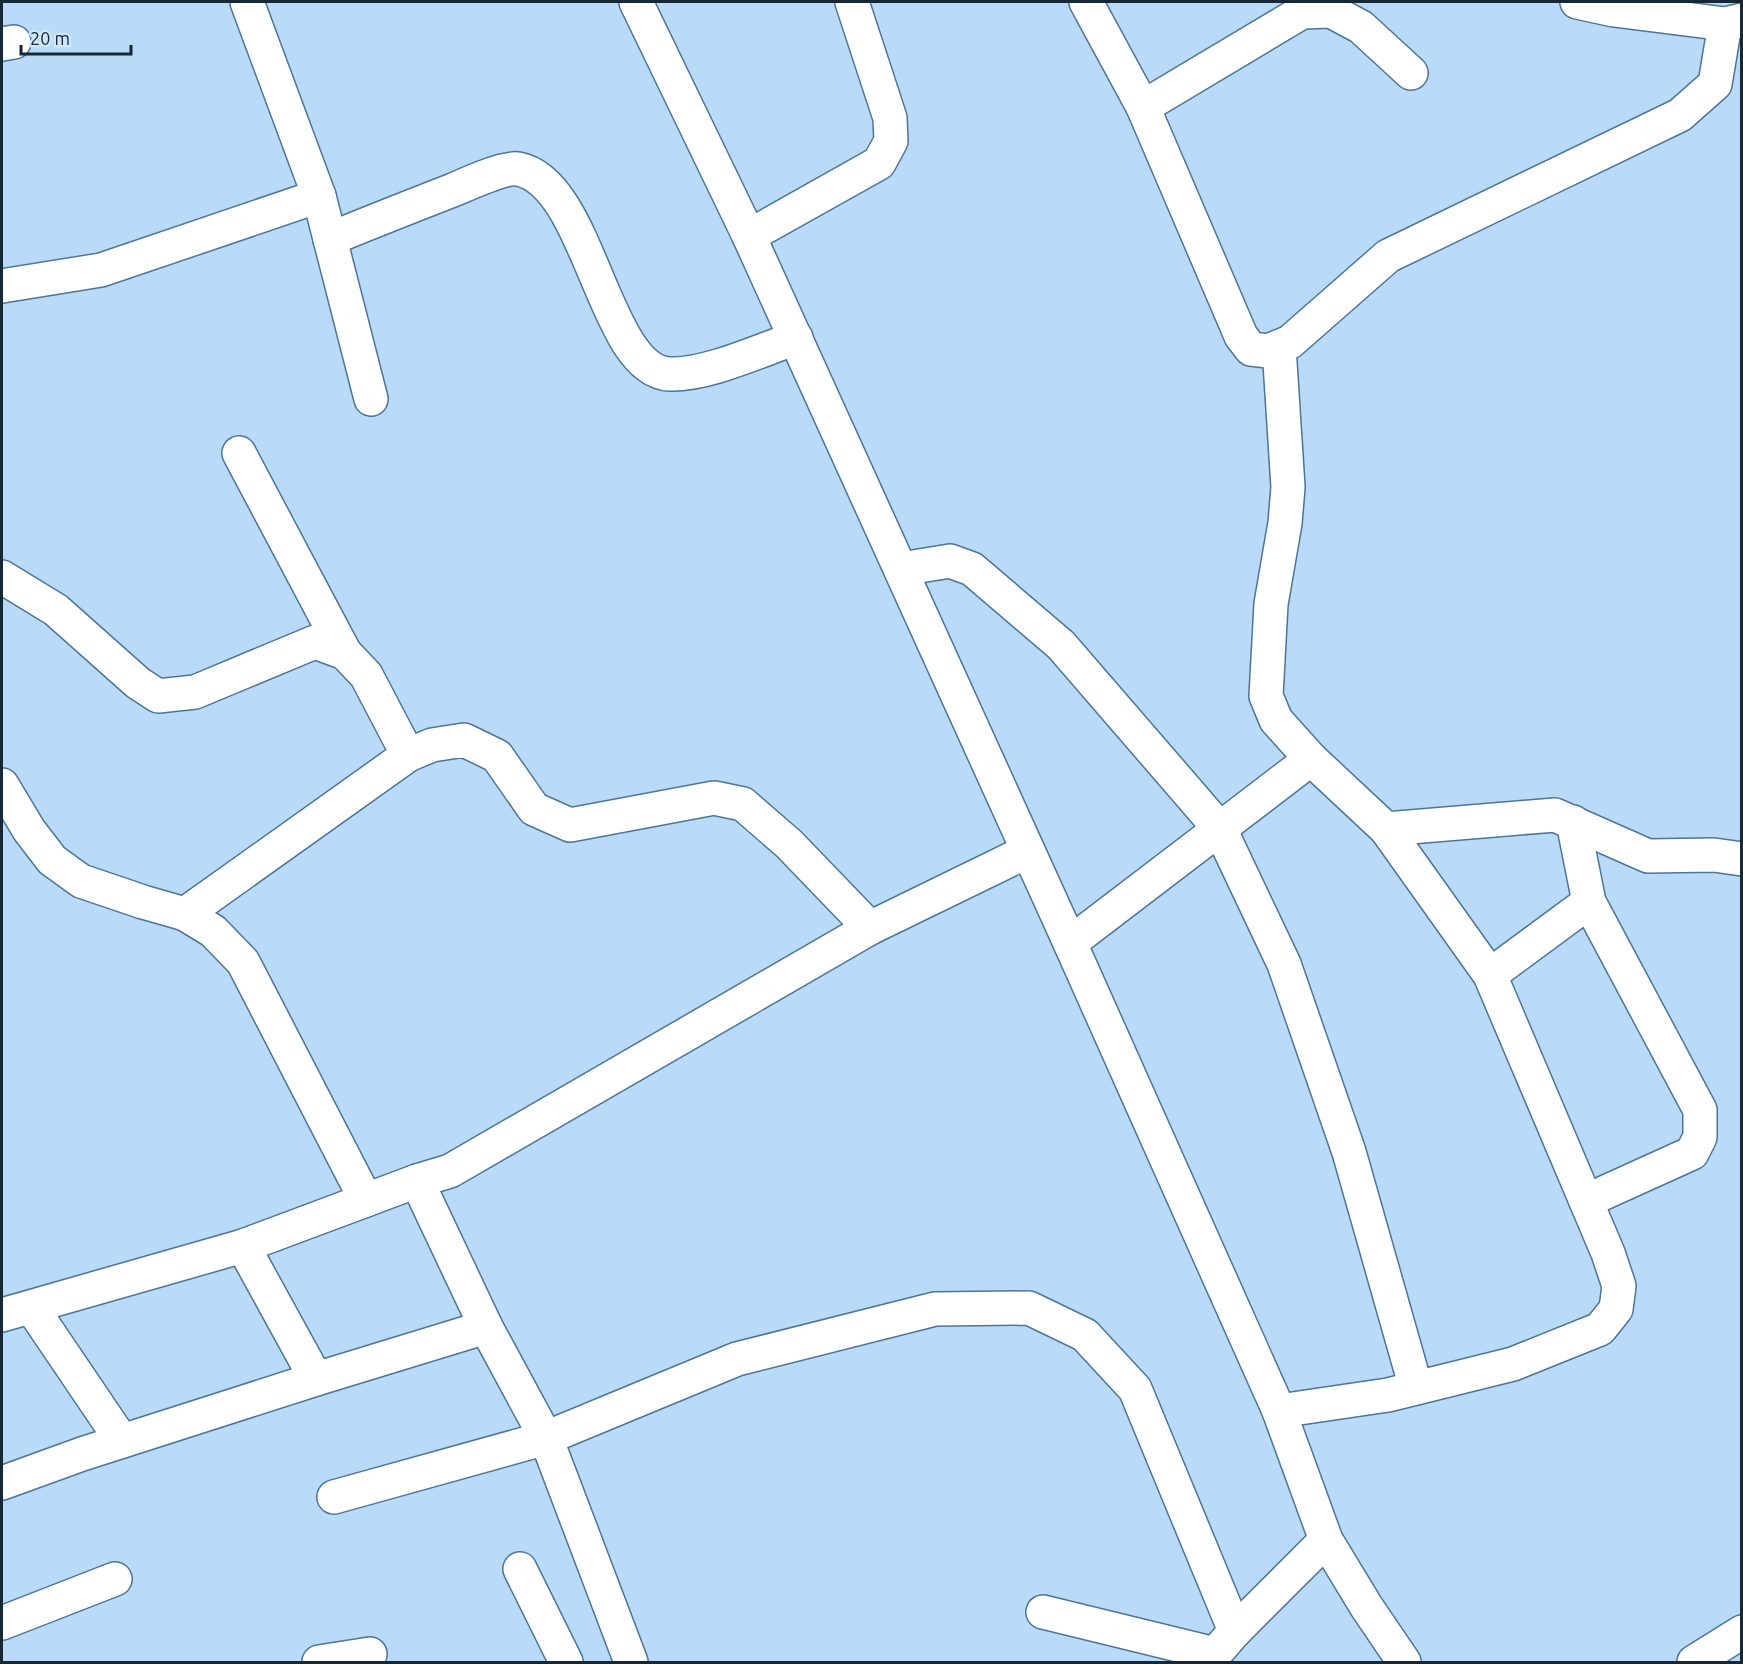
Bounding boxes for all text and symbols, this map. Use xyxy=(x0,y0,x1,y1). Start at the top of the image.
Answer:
scale bar xyxy=(21,18,130,56)
text: 20 m xyxy=(30,28,70,48)

